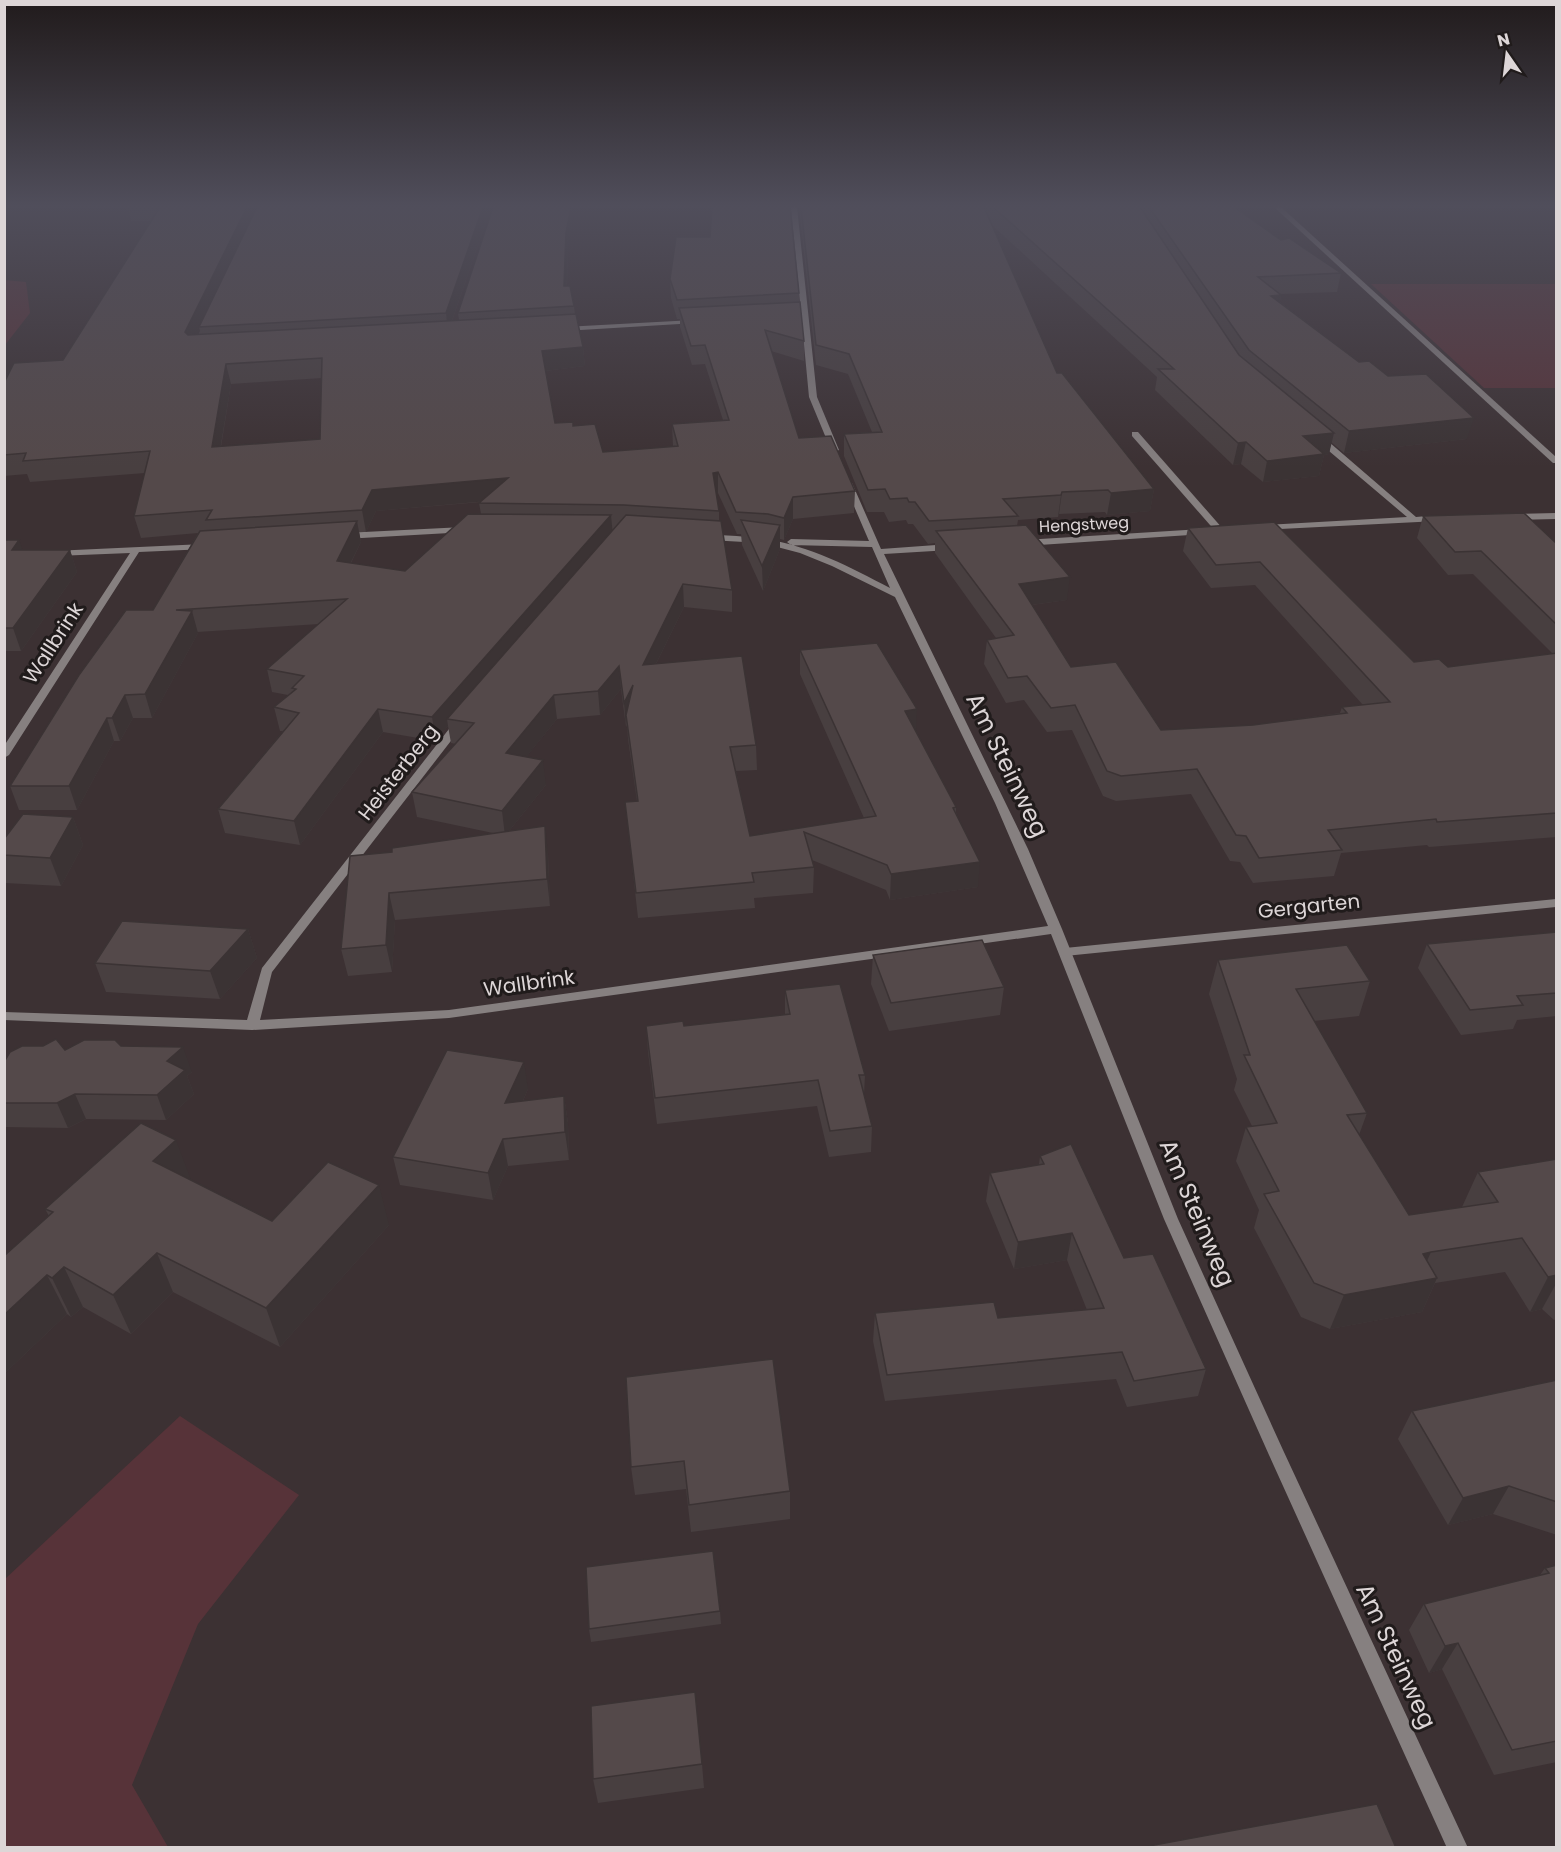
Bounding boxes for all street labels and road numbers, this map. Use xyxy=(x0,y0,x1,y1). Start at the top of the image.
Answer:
street label: Hengstweg xyxy=(1038,511,1130,538)
street label: Wallbrink xyxy=(16,596,90,689)
street label: Am Steinweg xyxy=(958,687,1057,843)
street label: Heisterberg xyxy=(351,718,445,826)
street label: Gergarten xyxy=(1257,887,1361,925)
street label: Wallbrink xyxy=(482,963,577,1003)
street label: Am Steinweg xyxy=(1152,1134,1243,1292)
street label: Am Steinweg xyxy=(1348,1578,1445,1734)

